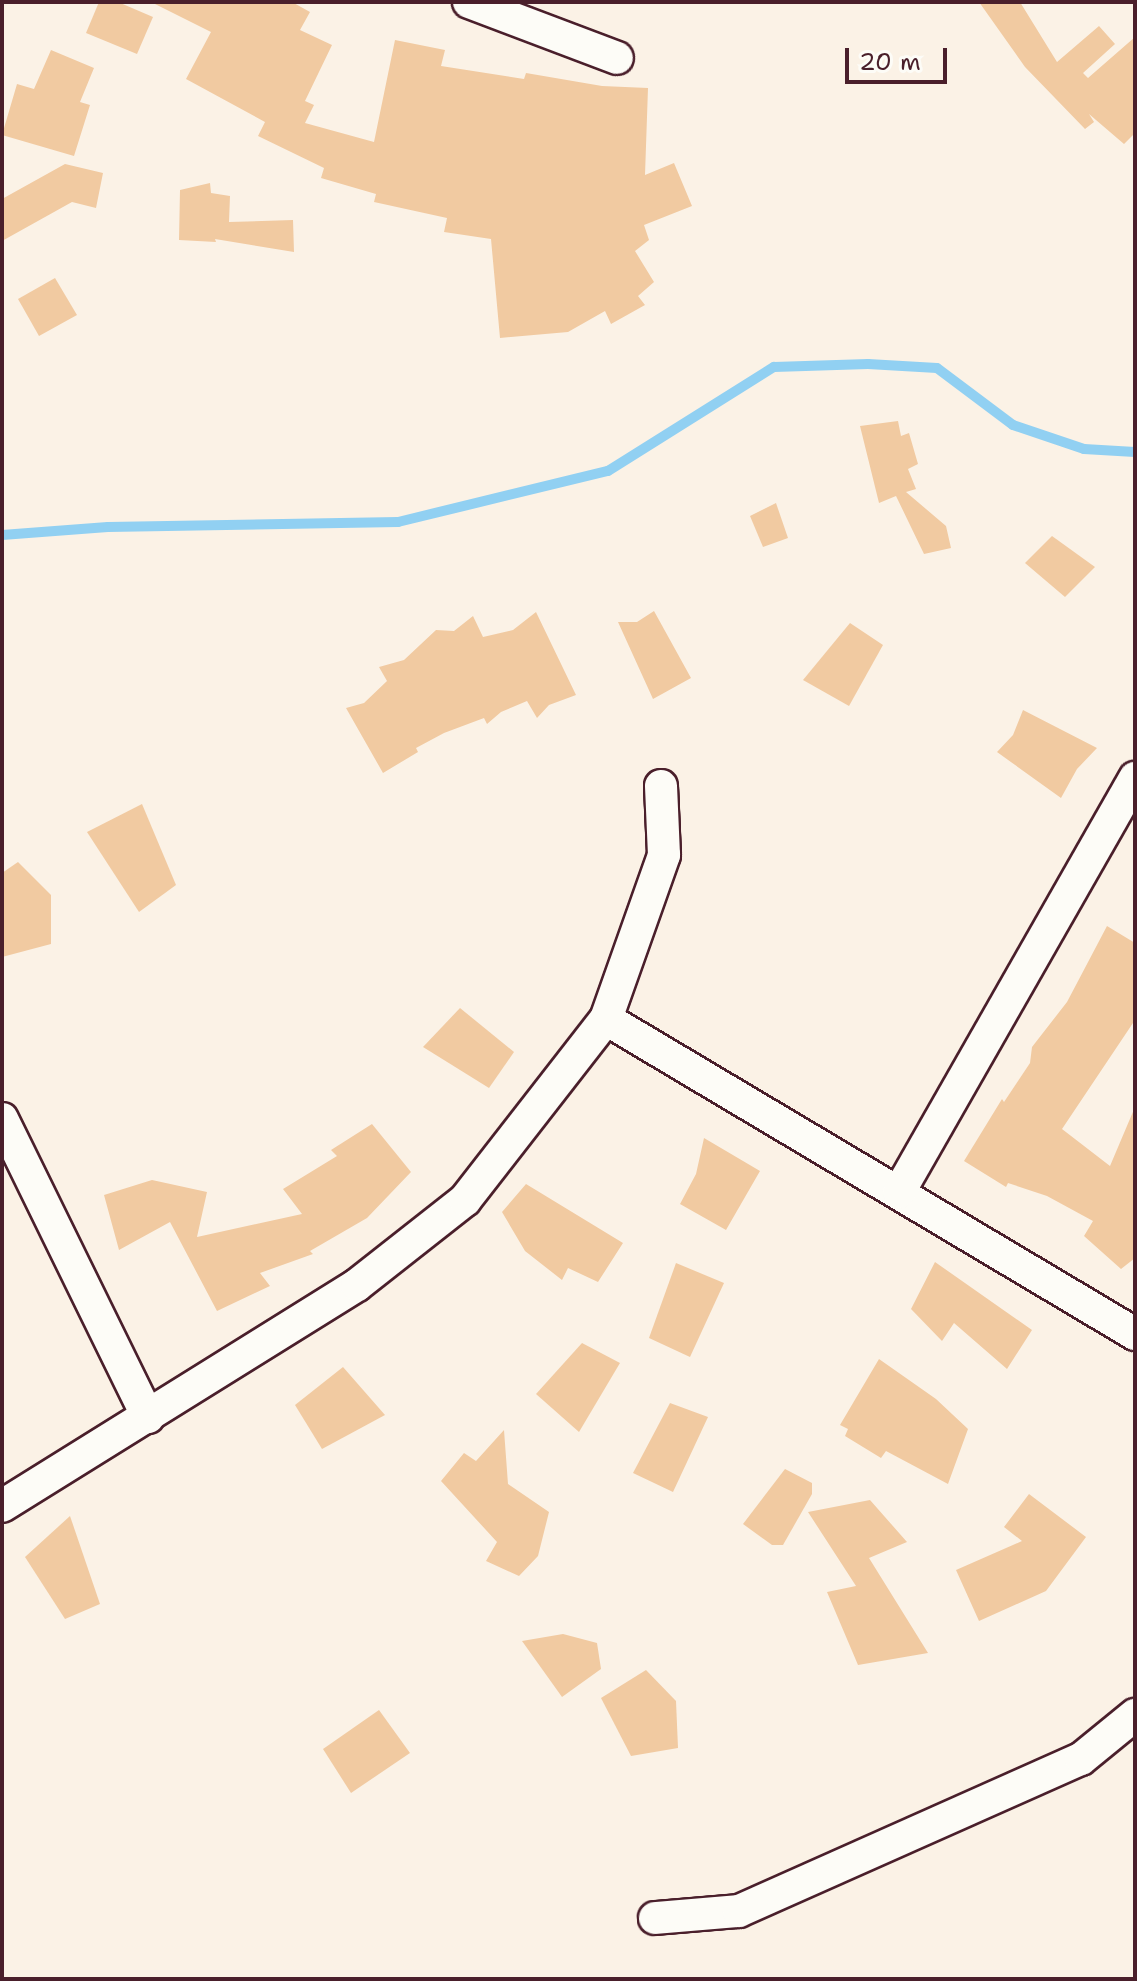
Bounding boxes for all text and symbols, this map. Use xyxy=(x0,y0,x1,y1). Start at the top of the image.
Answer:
scale bar xyxy=(849,32,951,82)
text: 20 m xyxy=(859,46,921,78)

